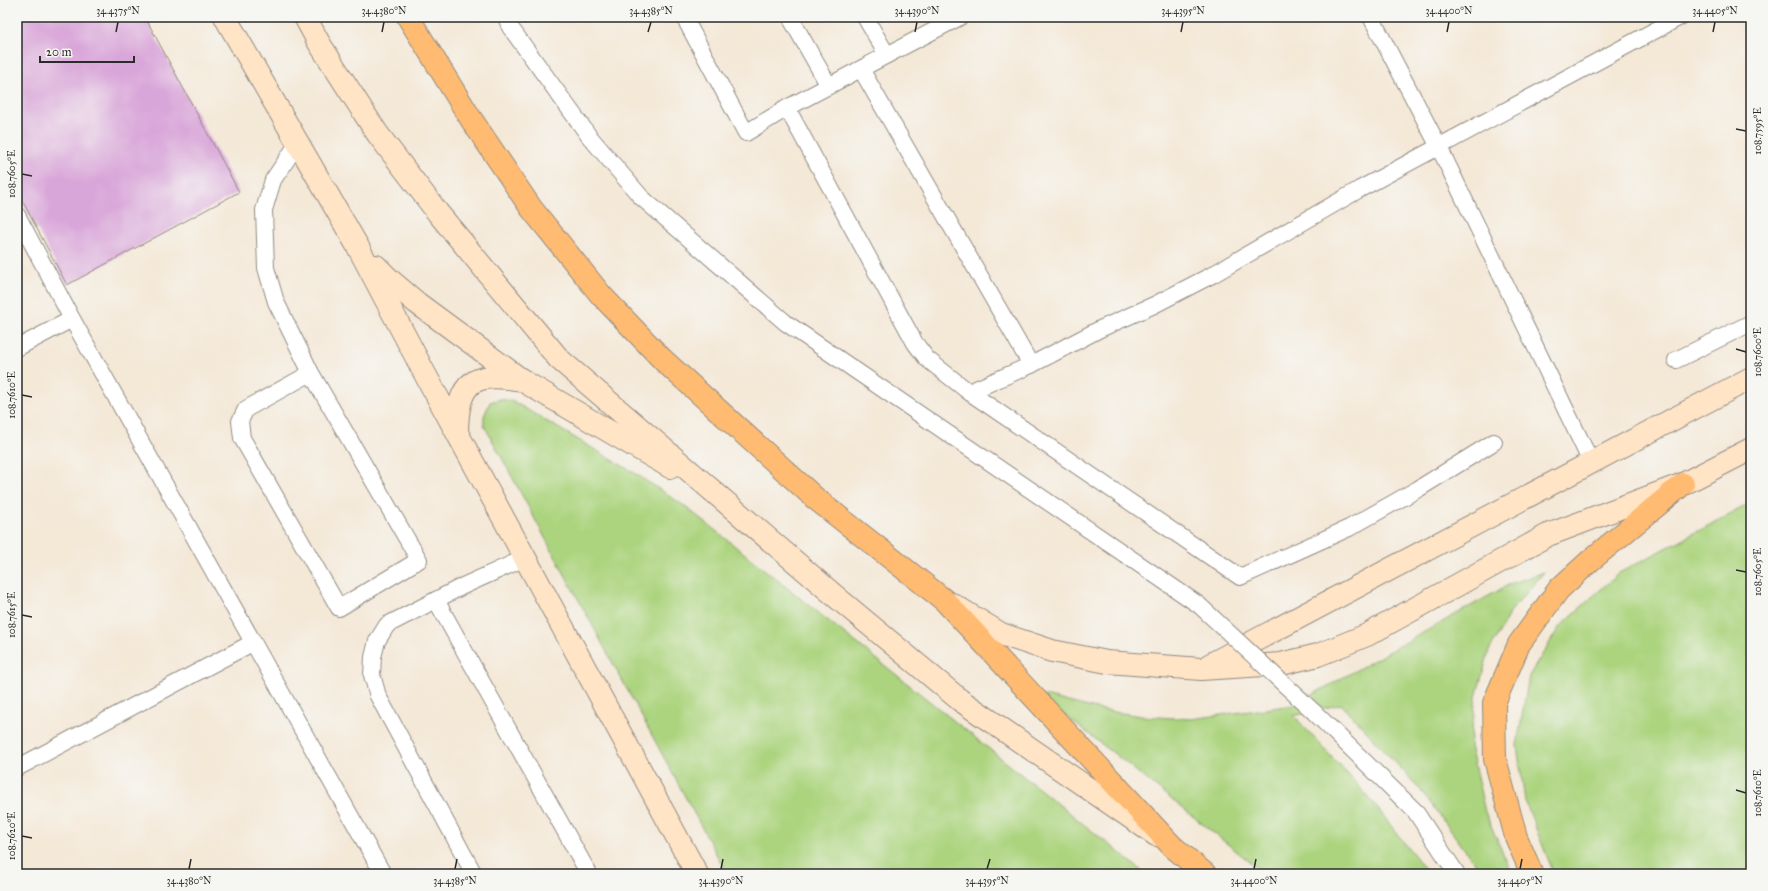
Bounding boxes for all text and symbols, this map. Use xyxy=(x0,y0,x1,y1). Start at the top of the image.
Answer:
text: 34.4375°N xyxy=(96,5,140,17)
text: 34.4380°N xyxy=(362,5,407,17)
text: 34.4385°N xyxy=(629,5,673,17)
text: 34.4390°N xyxy=(895,5,940,17)
text: 34.4395°N xyxy=(1161,5,1205,17)
text: 34.4400°N xyxy=(1426,5,1473,17)
text: 34.4405°N xyxy=(1692,5,1738,17)
scale bar xyxy=(40,38,134,64)
text: 20 m xyxy=(46,45,72,59)
text: 108.7595°E xyxy=(1752,107,1764,155)
text: 108.7605°E xyxy=(6,150,18,198)
text: 108.7600°E xyxy=(1752,327,1764,377)
text: 108.7610°E xyxy=(6,371,18,419)
text: 108.7605°E xyxy=(1752,548,1764,596)
text: 108.7615°E xyxy=(6,592,18,638)
text: 108.7610°E xyxy=(1752,769,1764,817)
text: 108.7620°E xyxy=(6,812,18,860)
text: 34.4380°N xyxy=(167,875,212,887)
text: 34.4385°N xyxy=(433,875,477,887)
text: 34.4390°N xyxy=(699,875,744,887)
text: 34.4395°N xyxy=(965,875,1009,887)
text: 34.4400°N xyxy=(1231,875,1278,887)
text: 34.4405°N xyxy=(1497,875,1543,887)

